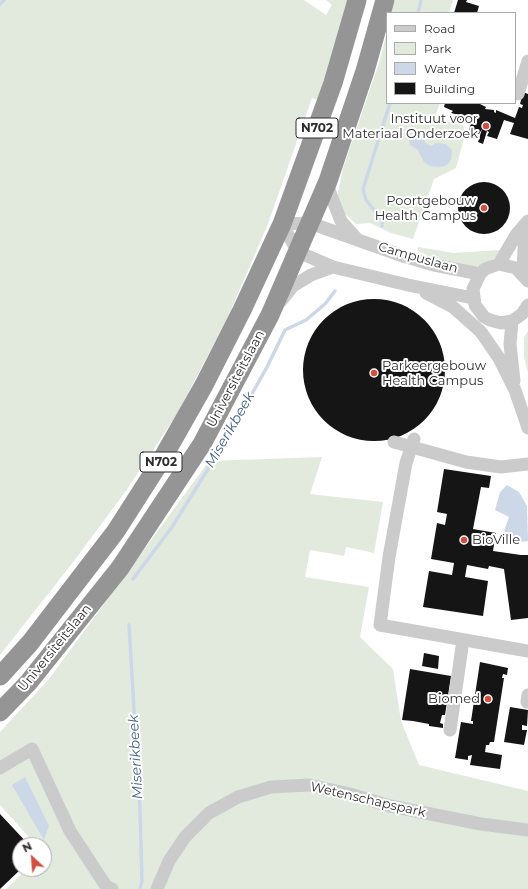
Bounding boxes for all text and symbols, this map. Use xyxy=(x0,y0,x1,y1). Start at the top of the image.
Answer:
legend xyxy=(386,12,516,104)
text: Road xyxy=(424,21,455,36)
text: Park xyxy=(424,41,451,56)
text: Water xyxy=(424,61,460,76)
text: Building xyxy=(424,81,475,96)
place label: Instituut voor Materiaal Onderzoek xyxy=(342,111,478,142)
road number: N702 xyxy=(296,118,338,138)
marker: Instituut voor Materiaal Onderzoek xyxy=(481,121,491,131)
place label: Poortgebouw Health Campus xyxy=(375,193,476,224)
marker: Poortgebouw Health Campus xyxy=(479,203,489,213)
street label: Campuslaan xyxy=(376,239,460,277)
street label: Universiteitslaan xyxy=(204,328,268,430)
place label: Parkeergebouw Health Campus xyxy=(382,358,486,389)
marker: Parkeergebouw Health Campus xyxy=(369,368,379,378)
water label: Miserikbeek xyxy=(202,389,258,471)
road number: N702 xyxy=(140,452,182,472)
place label: BioVille xyxy=(472,532,520,548)
marker: BioVille xyxy=(459,535,469,545)
street label: Universiteitslaan xyxy=(15,601,95,695)
place label: Biomed xyxy=(428,691,480,707)
marker: Biomed xyxy=(483,694,493,704)
water label: Miserikbeek xyxy=(125,714,147,800)
street label: Wetenschapspark xyxy=(309,779,427,821)
north arrow xyxy=(12,837,52,877)
text: N xyxy=(20,839,34,855)

